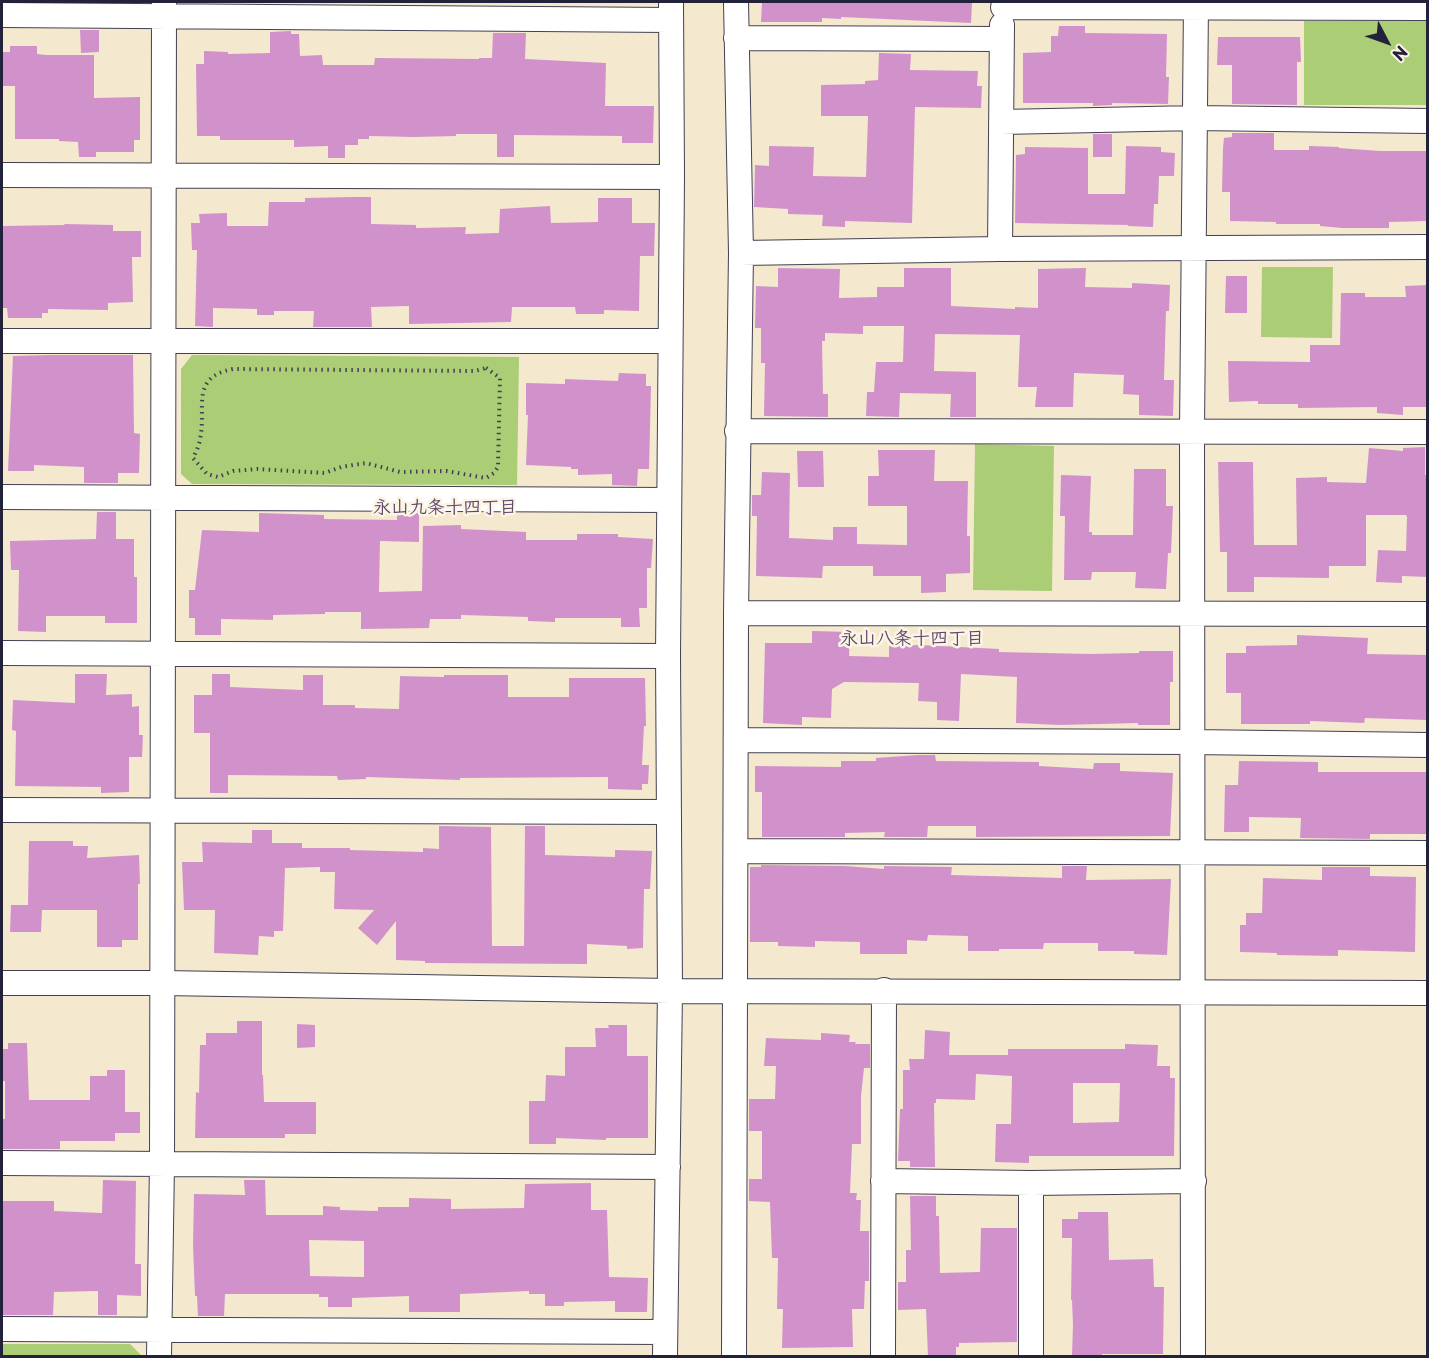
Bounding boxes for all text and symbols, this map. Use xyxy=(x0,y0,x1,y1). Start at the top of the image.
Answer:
north arrow xyxy=(1357,12,1417,72)
text: N xyxy=(1387,41,1414,66)
district label: 永山九条十四丁目 xyxy=(373,497,517,519)
district label: 永山八条十四丁目 xyxy=(840,628,984,650)

